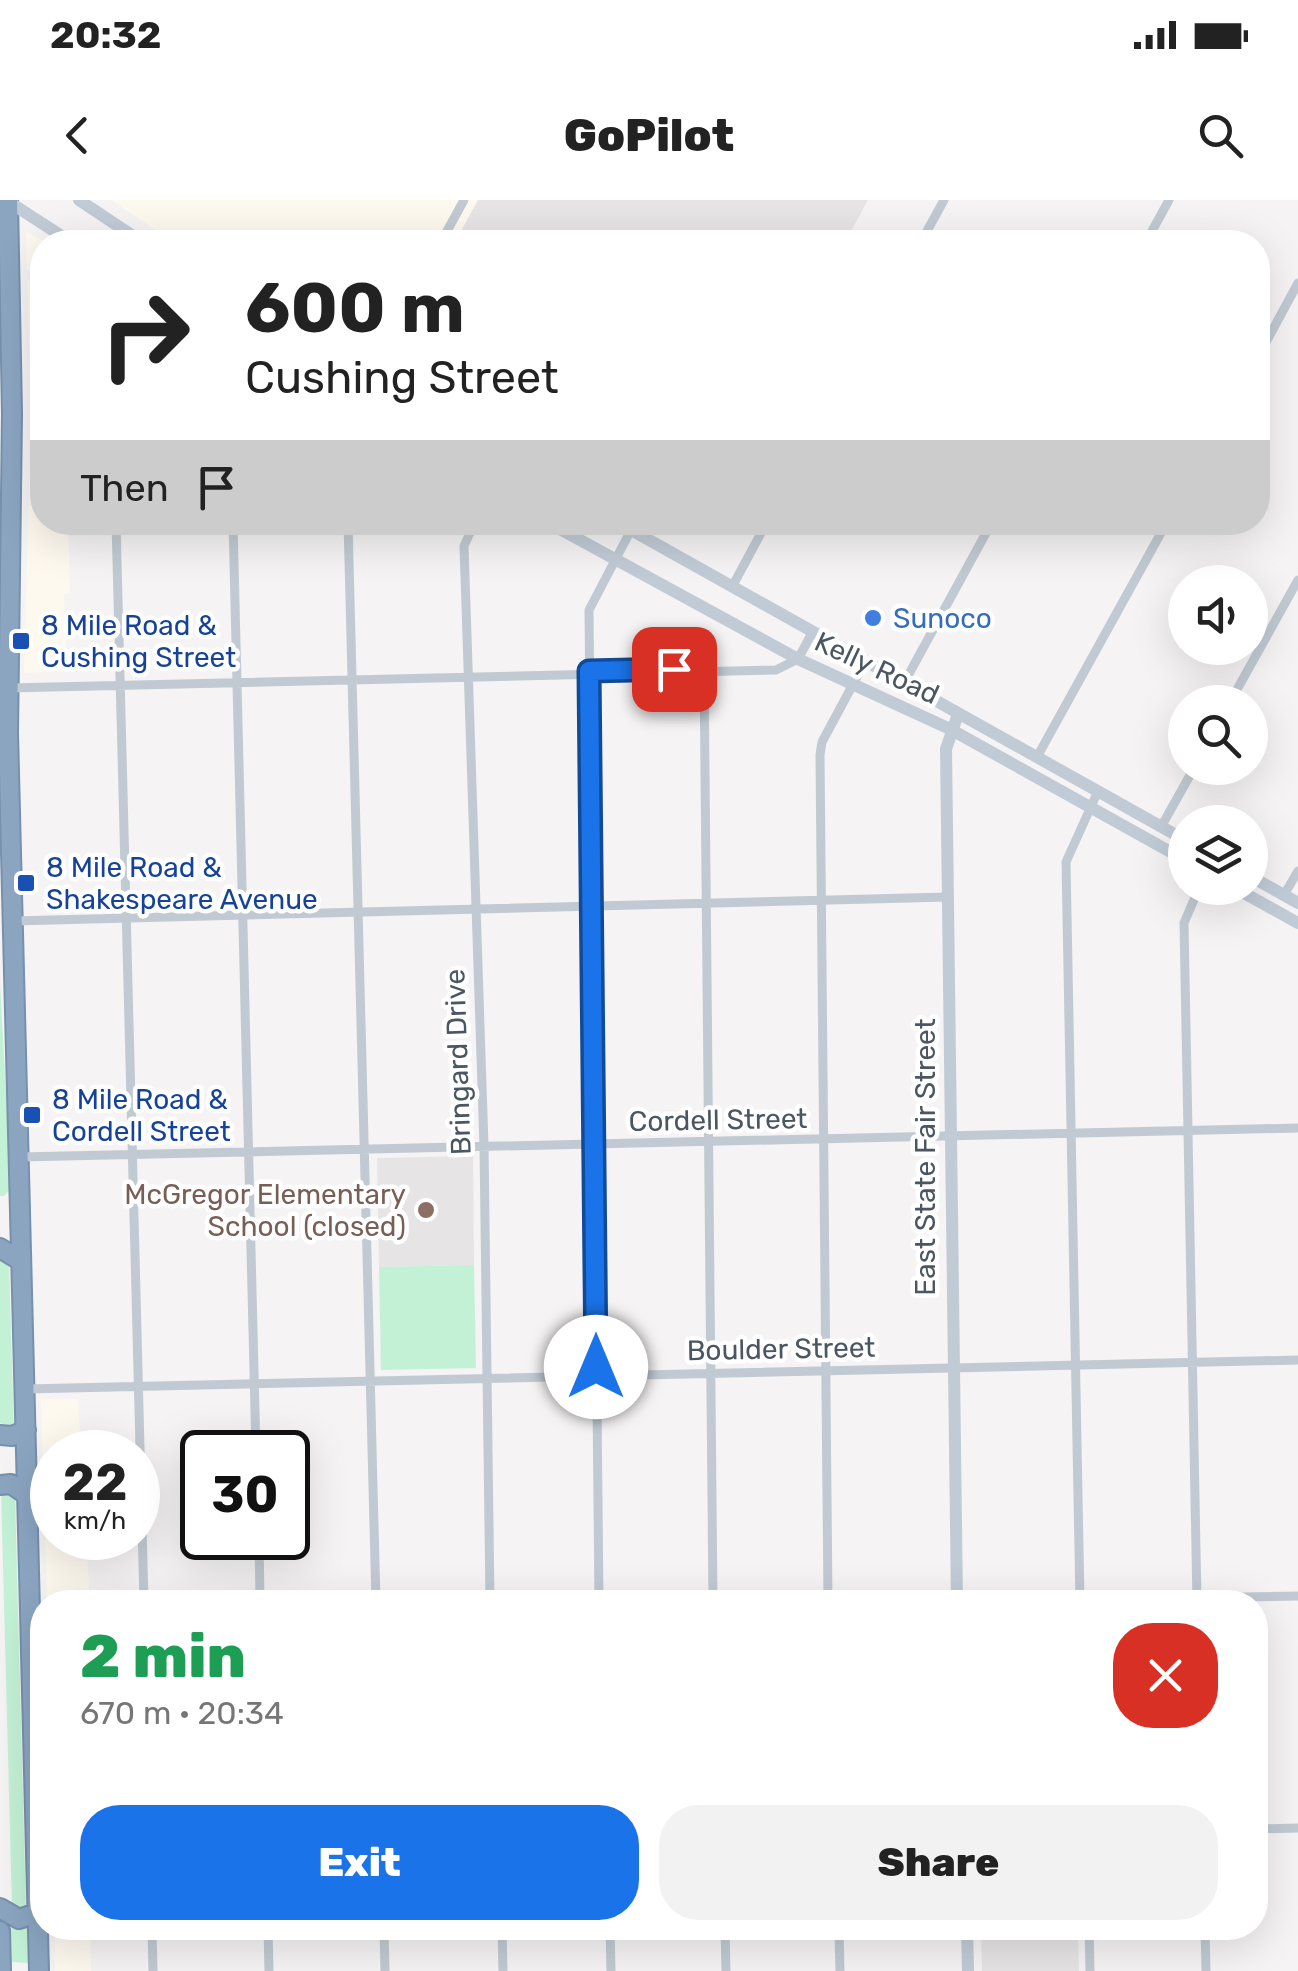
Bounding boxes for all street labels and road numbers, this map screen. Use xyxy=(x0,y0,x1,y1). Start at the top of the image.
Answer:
street label: Kelly Road xyxy=(810,625,944,711)
street label: Bringard Drive xyxy=(438,968,478,1156)
street label: East State Fair Street xyxy=(909,1018,942,1296)
street label: Cordell Street xyxy=(628,1102,808,1138)
street label: Boulder Street xyxy=(686,1331,876,1367)

